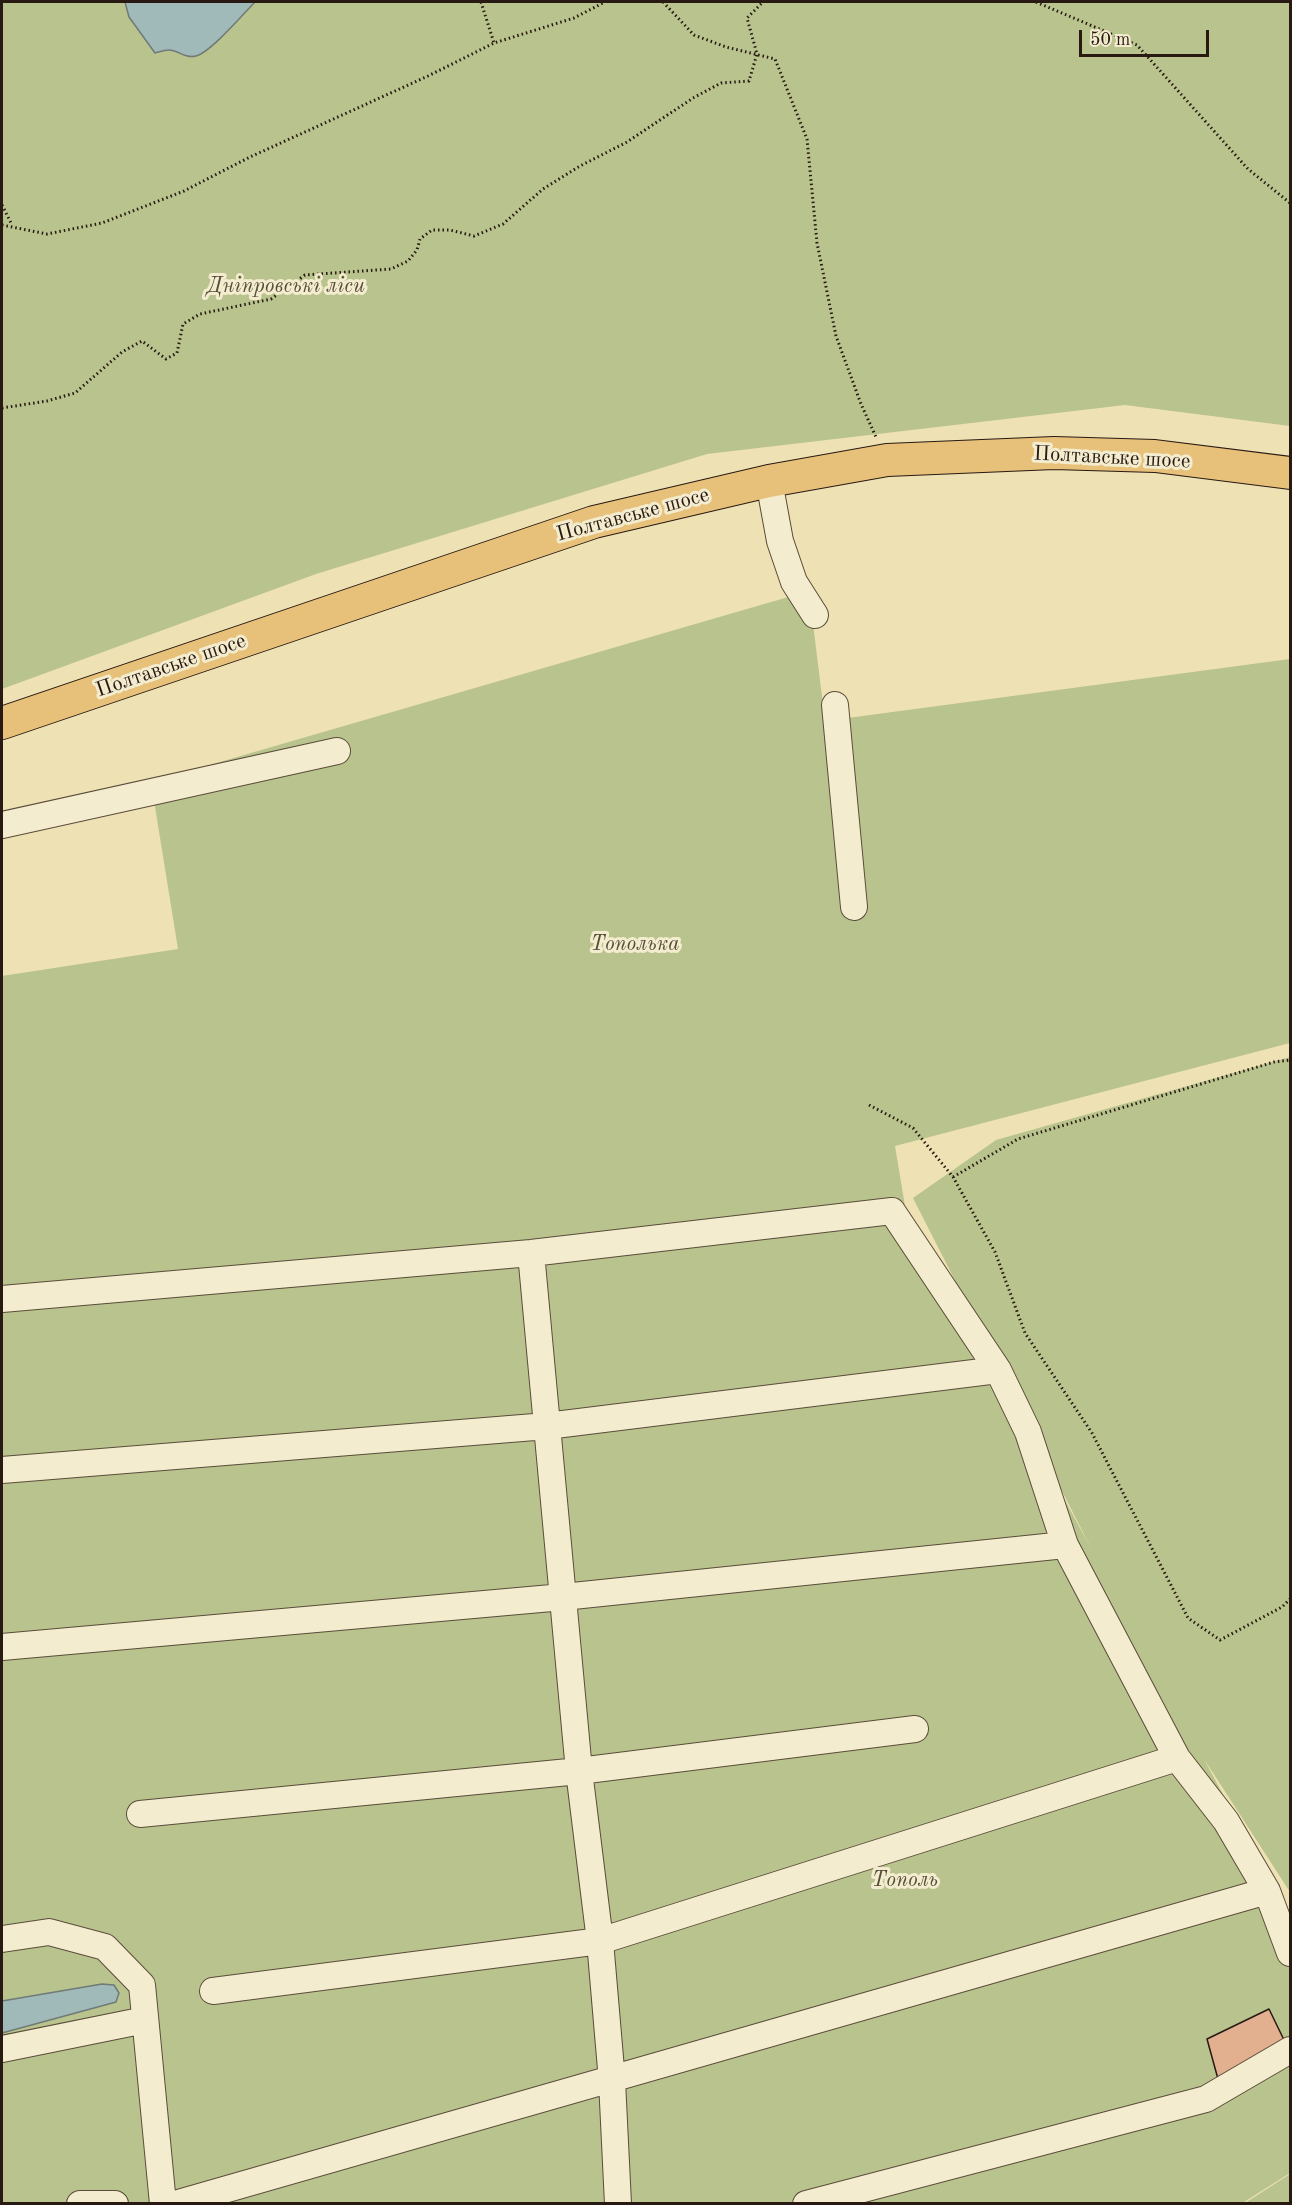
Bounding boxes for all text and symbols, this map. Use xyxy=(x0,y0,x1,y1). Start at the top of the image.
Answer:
scale bar xyxy=(1082,18,1212,56)
text: 50 m xyxy=(1090,31,1130,49)
park label: Дніпровські ліси xyxy=(207,273,365,299)
street label: Полтавське шосе xyxy=(1033,441,1191,475)
street label: Полтавське шосе xyxy=(554,483,712,547)
street label: Полтавське шосе xyxy=(93,629,249,703)
park label: Тополька xyxy=(590,931,680,957)
park label: Тополь xyxy=(872,1867,938,1893)

